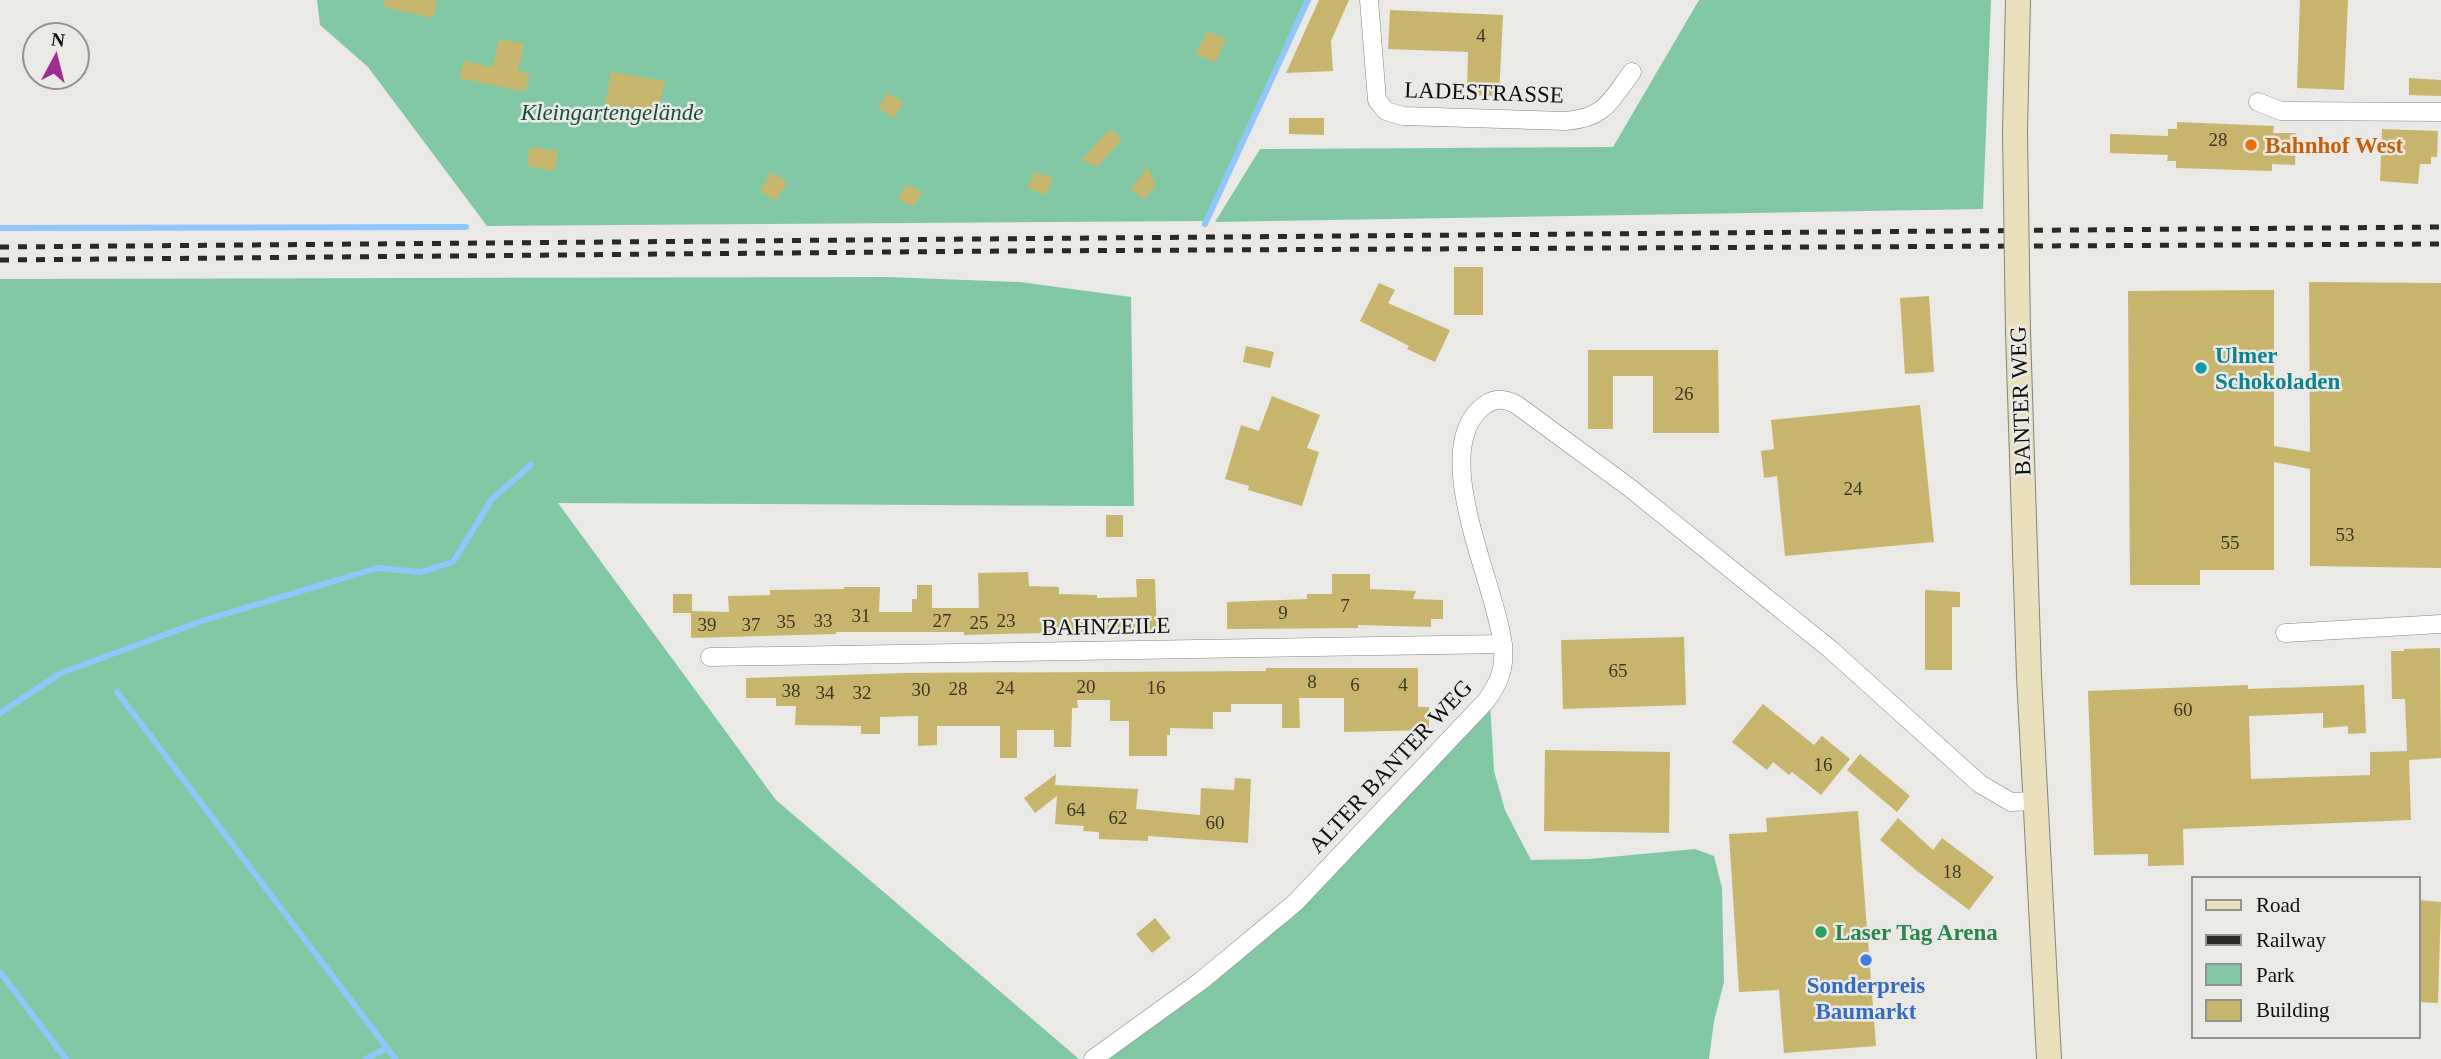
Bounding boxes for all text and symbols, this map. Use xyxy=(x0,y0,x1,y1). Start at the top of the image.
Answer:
north arrow xyxy=(21,21,91,91)
house number: 4 xyxy=(1476,25,1486,46)
text: N xyxy=(50,28,66,51)
street label: LADESTRASSE xyxy=(1404,77,1564,108)
park label: Kleingartengelände xyxy=(520,100,703,125)
house number: 28 xyxy=(2209,129,2228,150)
place label: Bahnhof West xyxy=(2265,133,2404,158)
marker: Bahnhof West xyxy=(2243,137,2259,153)
street label: BANTER WEG xyxy=(2005,326,2036,476)
place label: Ulmer Schokoladen xyxy=(2215,343,2340,394)
marker: Ulmer Schokoladen xyxy=(2193,360,2209,376)
house number: 26 xyxy=(1675,383,1694,404)
house number: 24 xyxy=(1844,478,1863,499)
house number: 53 xyxy=(2336,524,2355,545)
house number: 55 xyxy=(2221,532,2240,553)
house number: 7 xyxy=(1340,595,1350,616)
house number: 9 xyxy=(1278,602,1288,623)
house number: 31 xyxy=(852,605,871,626)
house number: 33 xyxy=(814,610,833,631)
house number: 27 xyxy=(933,610,952,631)
house number: 23 xyxy=(997,610,1016,631)
house number: 35 xyxy=(777,611,796,632)
house number: 25 xyxy=(970,612,989,633)
street label: BAHNZEILE xyxy=(1041,613,1171,640)
house number: 39 xyxy=(698,614,717,635)
house number: 37 xyxy=(742,614,761,635)
house number: 65 xyxy=(1609,660,1628,681)
house number: 8 xyxy=(1307,671,1317,692)
house number: 6 xyxy=(1350,674,1360,695)
house number: 4 xyxy=(1398,674,1408,695)
street label: ALTER BANTER WEG xyxy=(1304,675,1477,858)
house number: 20 xyxy=(1077,676,1096,697)
house number: 24 xyxy=(996,677,1015,698)
house number: 16 xyxy=(1147,677,1166,698)
house number: 28 xyxy=(949,678,968,699)
house number: 30 xyxy=(912,679,931,700)
house number: 38 xyxy=(782,680,801,701)
house number: 34 xyxy=(816,682,835,703)
house number: 32 xyxy=(853,682,872,703)
house number: 60 xyxy=(2174,699,2193,720)
house number: 16 xyxy=(1814,754,1833,775)
house number: 64 xyxy=(1067,799,1086,820)
house number: 62 xyxy=(1109,807,1128,828)
house number: 60 xyxy=(1206,812,1225,833)
house number: 18 xyxy=(1943,861,1962,882)
legend xyxy=(2192,877,2420,1038)
text: Road xyxy=(2256,893,2301,917)
place label: Laser Tag Arena xyxy=(1835,920,1998,945)
marker: Laser Tag Arena xyxy=(1813,924,1829,940)
text: Railway xyxy=(2256,928,2326,952)
marker: Sonderpreis Baumarkt xyxy=(1858,952,1874,968)
text: Park xyxy=(2256,963,2295,987)
place label: Sonderpreis Baumarkt xyxy=(1807,973,1925,1024)
text: Building xyxy=(2256,998,2330,1022)

